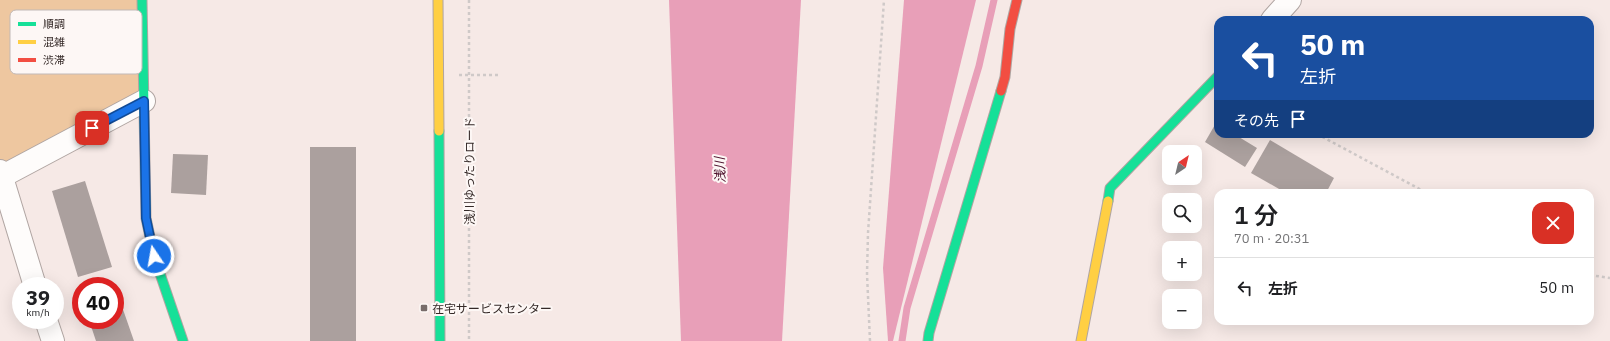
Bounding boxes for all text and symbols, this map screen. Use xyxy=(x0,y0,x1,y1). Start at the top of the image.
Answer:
legend xyxy=(10,10,142,74)
text: 順調 xyxy=(43,17,65,31)
text: 50 m xyxy=(1300,26,1365,63)
icon: left xyxy=(1234,32,1286,84)
text: 混雑 xyxy=(43,35,65,49)
text: 渋滞 xyxy=(43,53,65,67)
text: 左折 xyxy=(1300,65,1336,88)
icon: arrive xyxy=(1287,108,1309,130)
pin xyxy=(75,111,109,145)
text: その先 xyxy=(1234,111,1279,130)
icon: arrive xyxy=(81,117,103,139)
street label: 浅川ゆったりロード xyxy=(462,117,477,225)
north arrow xyxy=(1162,145,1202,185)
map controls xyxy=(1162,145,1202,329)
water label: 浅川 xyxy=(711,155,729,183)
button: search xyxy=(1162,193,1202,233)
text: 1 分 xyxy=(1234,199,1278,231)
button: close xyxy=(1532,202,1574,244)
text: 70 m · 20:31 xyxy=(1234,230,1309,247)
position arrow xyxy=(133,235,175,277)
button: + xyxy=(1162,241,1202,281)
speed limit sign: 40 xyxy=(72,277,124,329)
icon: left xyxy=(1234,277,1256,299)
text: 50 m xyxy=(1539,278,1574,297)
text: 左折 xyxy=(1268,279,1298,298)
text: 39 xyxy=(26,284,50,311)
button: − xyxy=(1162,289,1202,329)
place label: 在宅サービスセンター xyxy=(432,301,552,316)
marker: 在宅サービスセンター xyxy=(419,303,429,313)
text: km/h xyxy=(26,306,50,319)

